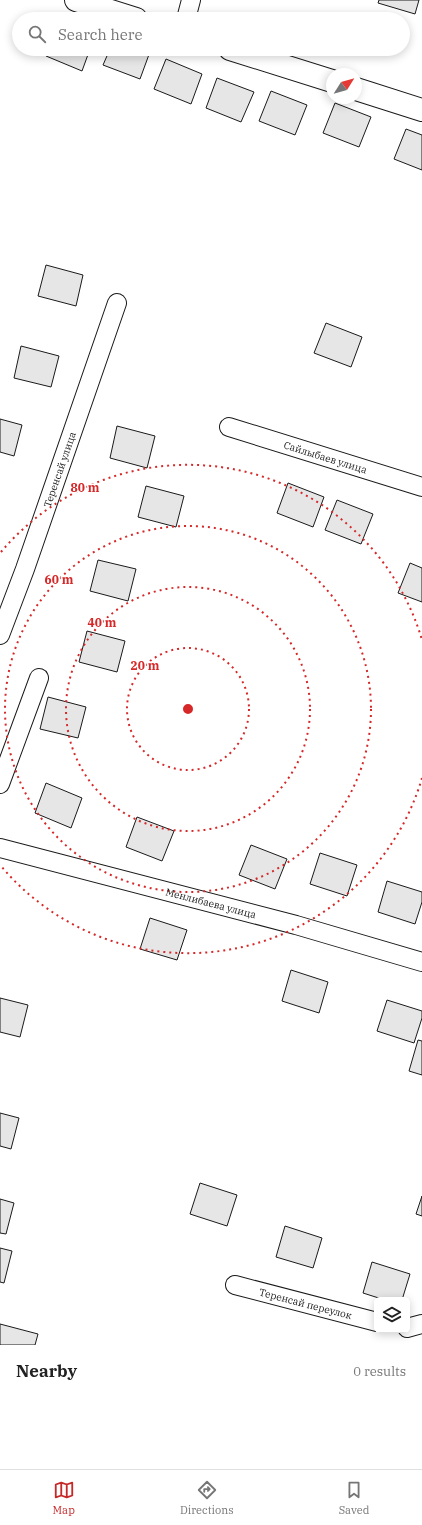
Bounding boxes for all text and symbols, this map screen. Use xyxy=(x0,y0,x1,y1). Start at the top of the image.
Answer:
search box xyxy=(12,12,410,56)
icon: search xyxy=(26,23,48,45)
text: Search here xyxy=(58,25,143,44)
north arrow xyxy=(326,68,362,104)
street label: Теренсай улица xyxy=(40,429,79,509)
street label: Сайлыбаев улица xyxy=(282,438,369,476)
text: 80 m xyxy=(71,480,100,495)
text: 60 m xyxy=(45,572,74,587)
text: 40 m xyxy=(88,615,117,630)
text: 20 m xyxy=(131,658,160,673)
centre of rings xyxy=(181,702,195,716)
street label: Менлибаева улица xyxy=(164,885,258,921)
street label: Теренсай переулок xyxy=(258,1285,354,1322)
map controls xyxy=(374,1297,410,1333)
button: layers xyxy=(374,1297,410,1333)
text: Nearby xyxy=(16,1360,77,1382)
text: 0 results xyxy=(353,1363,406,1380)
tab: Map xyxy=(53,1479,75,1517)
tab: Directions xyxy=(180,1479,234,1517)
tab: Saved xyxy=(339,1479,369,1517)

